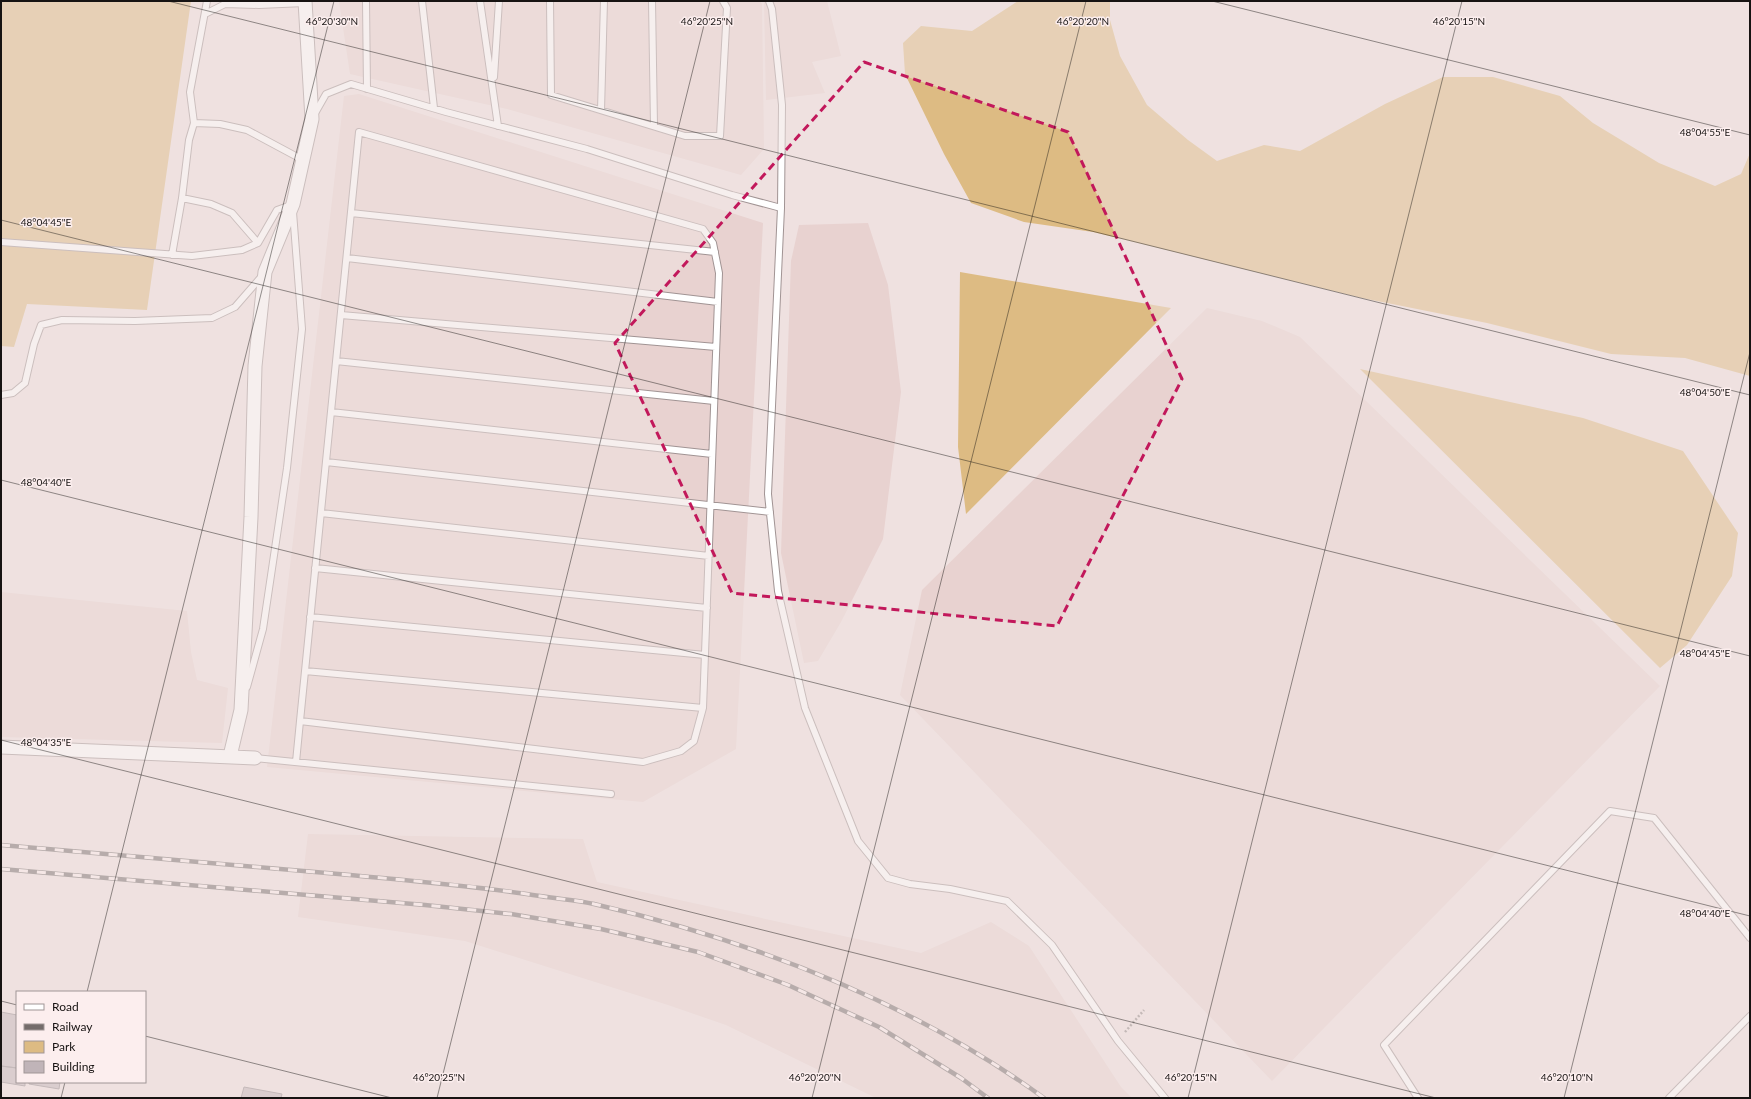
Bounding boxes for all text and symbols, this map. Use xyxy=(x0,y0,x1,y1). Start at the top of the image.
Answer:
text: 46°20'30"N xyxy=(306,15,358,27)
text: 46°20'25"N xyxy=(681,15,733,27)
text: 46°20'20"N xyxy=(1057,15,1109,27)
text: 46°20'15"N xyxy=(1433,15,1485,27)
text: 48°04'55"E xyxy=(1680,126,1730,138)
text: 48°04'45"E xyxy=(21,216,71,228)
text: 48°04'50"E xyxy=(1680,386,1730,398)
text: 48°04'40"E xyxy=(21,476,71,488)
text: 48°04'45"E xyxy=(1680,647,1730,659)
text: 48°04'35"E xyxy=(21,736,71,748)
text: 48°04'40"E xyxy=(1680,907,1730,919)
legend xyxy=(16,991,146,1083)
text: Road xyxy=(52,999,79,1014)
text: Railway xyxy=(52,1019,93,1034)
text: Park xyxy=(52,1039,76,1054)
text: Building xyxy=(52,1059,95,1074)
text: 46°20'25"N xyxy=(413,1071,465,1083)
text: 46°20'20"N xyxy=(789,1071,841,1083)
text: 46°20'15"N xyxy=(1165,1071,1217,1083)
text: 46°20'10"N xyxy=(1541,1071,1593,1083)

